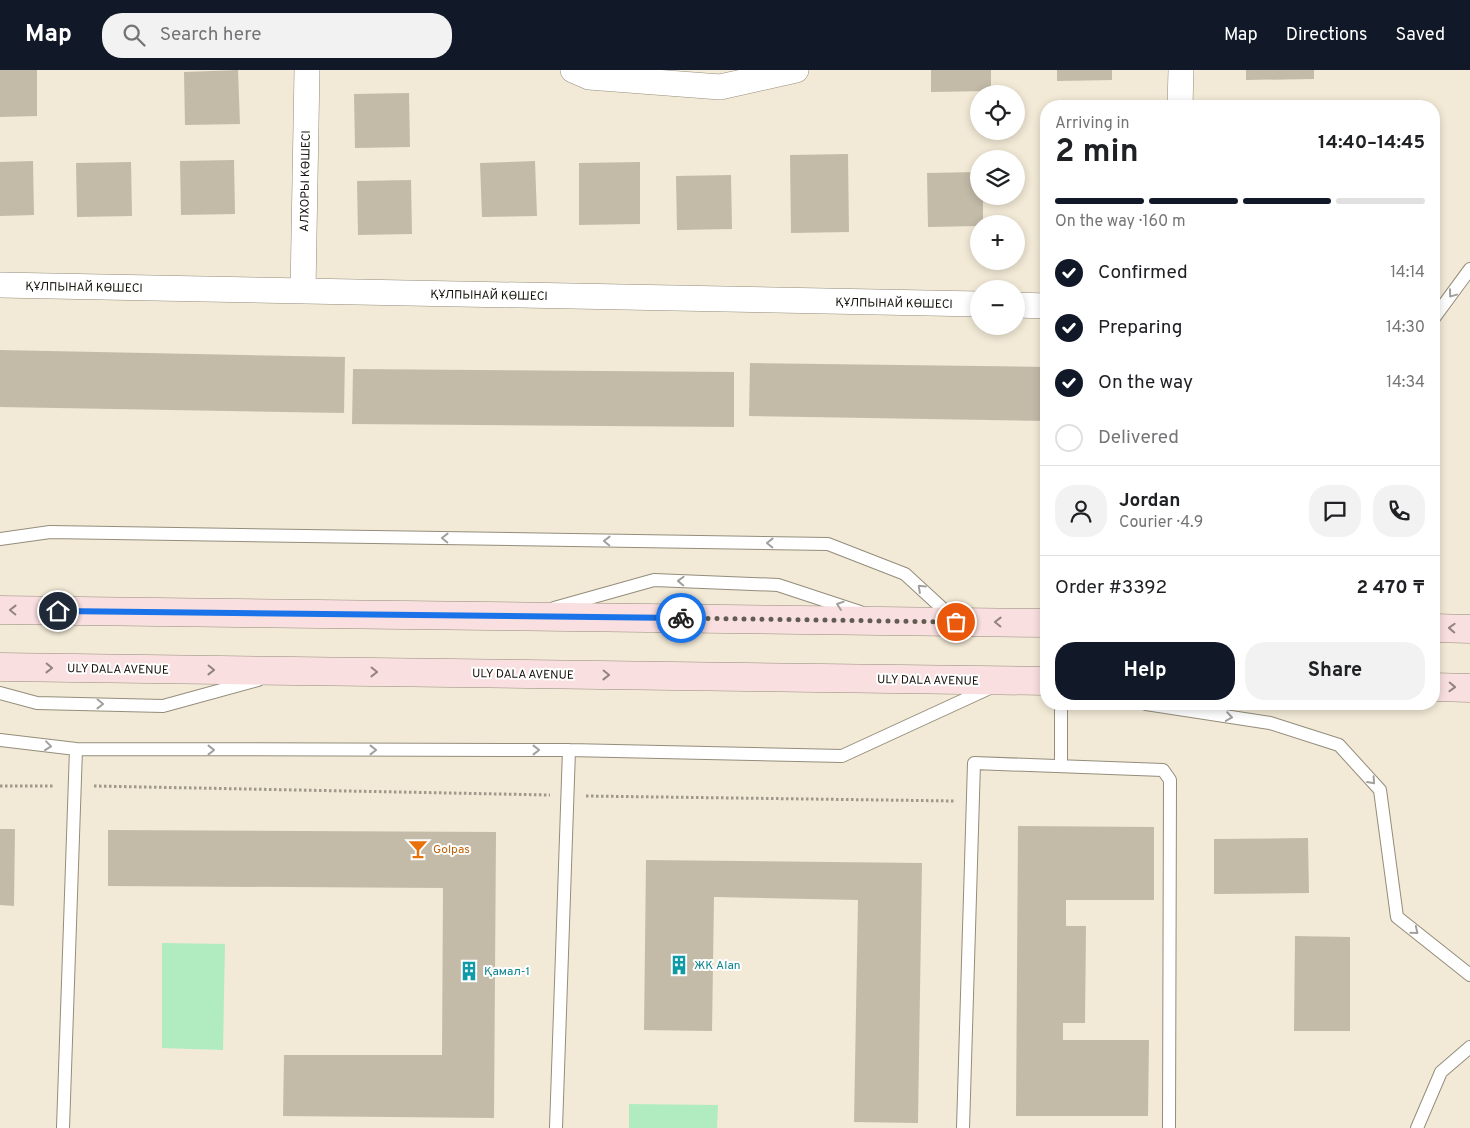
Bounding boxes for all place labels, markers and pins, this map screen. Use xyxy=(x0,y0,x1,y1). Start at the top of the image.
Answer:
pin xyxy=(37,590,79,632)
pin xyxy=(935,601,977,643)
bar icon: Golpas xyxy=(407,838,429,860)
place label: Golpas xyxy=(433,842,470,858)
building icon: ЖК Alan xyxy=(668,954,690,976)
place label: ЖК Alan xyxy=(694,958,741,974)
building icon: Қамал-1 xyxy=(458,960,480,982)
place label: Қамал-1 xyxy=(484,964,530,980)

